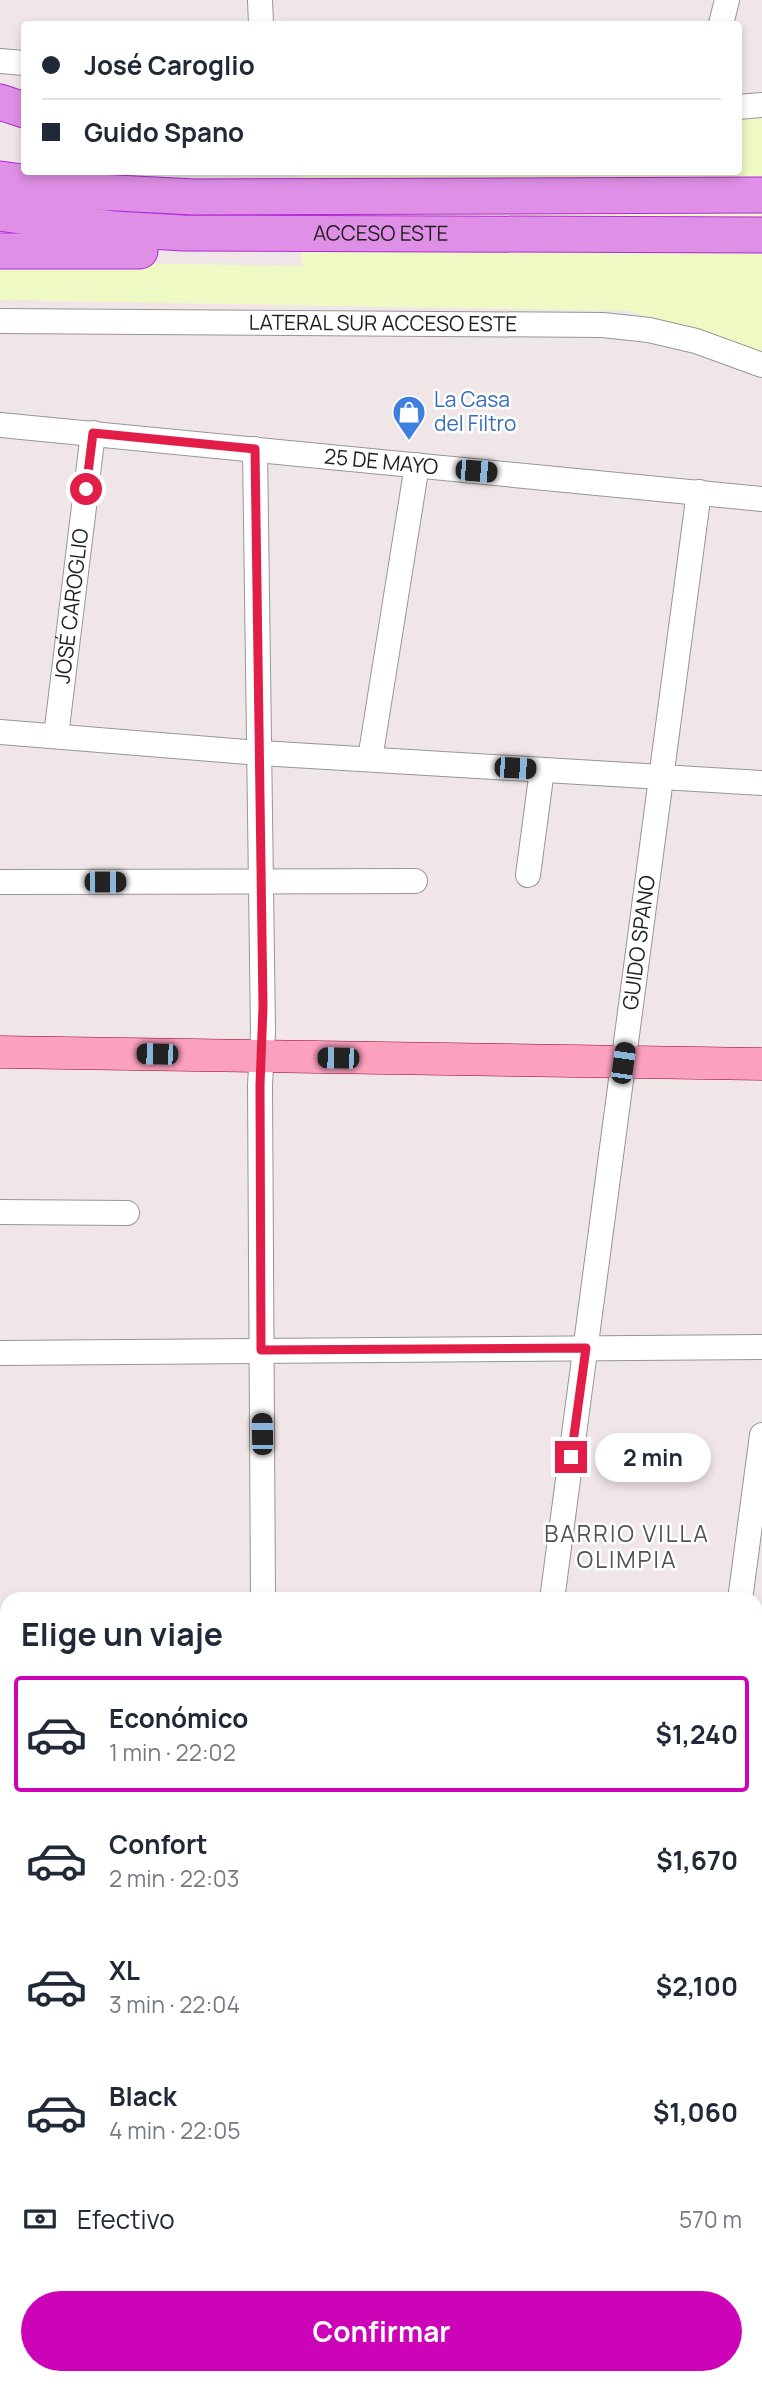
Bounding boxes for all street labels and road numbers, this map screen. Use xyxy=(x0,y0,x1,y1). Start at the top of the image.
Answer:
street label: ACCESO ESTE xyxy=(313,218,449,247)
street label: LATERAL SUR ACCESO ESTE xyxy=(249,308,517,337)
street label: 25 DE MAYO xyxy=(323,442,440,480)
street label: JOSÉ CAROGLIO xyxy=(48,527,94,685)
street label: GUIDO SPANO xyxy=(615,874,661,1012)

